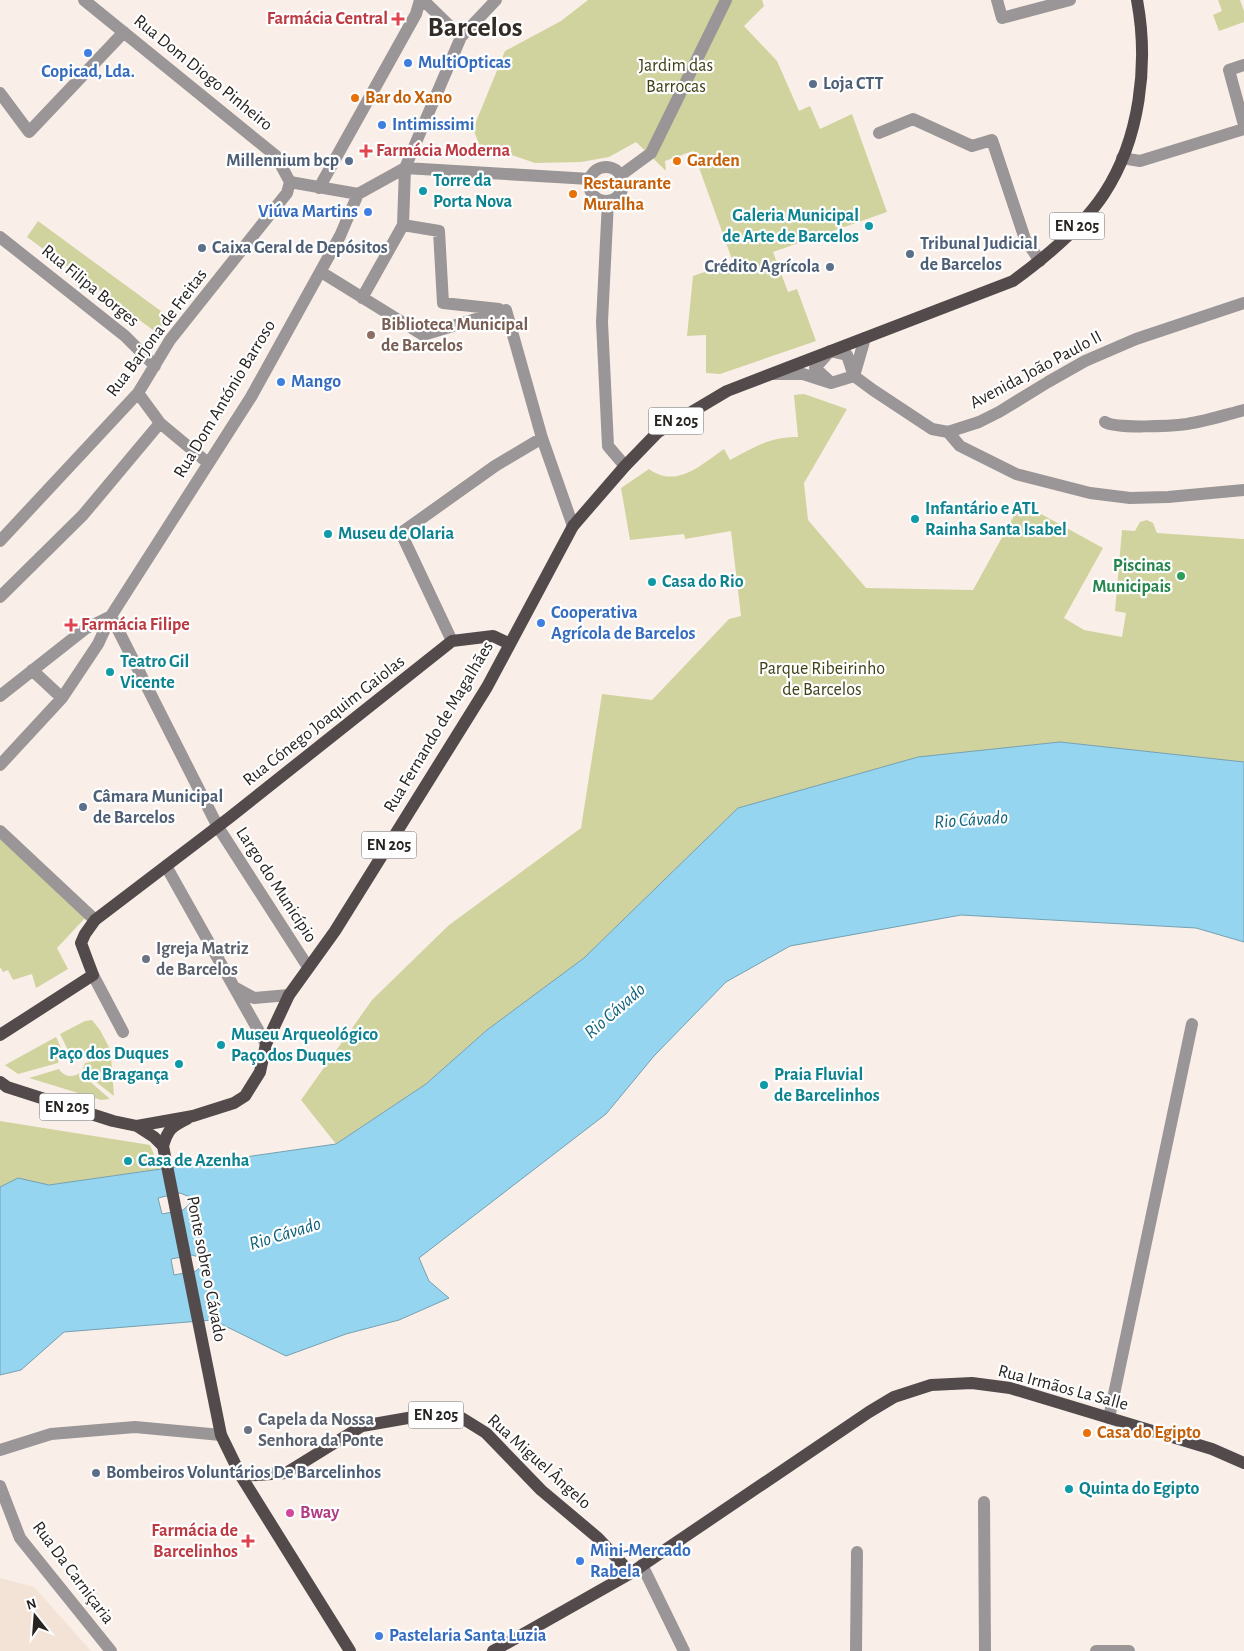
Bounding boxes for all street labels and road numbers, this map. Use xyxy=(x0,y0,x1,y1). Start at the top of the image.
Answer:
street label: Rua Dom Diogo Pinheiro xyxy=(130,12,276,134)
road number: EN 205 xyxy=(1050,212,1104,240)
street label: Rua Filipa Borges xyxy=(38,241,142,331)
street label: Rua Barjona de Freitas xyxy=(103,266,211,400)
street label: Rua Dom António Barroso xyxy=(171,317,279,481)
street label: Avenida João Paulo II xyxy=(967,328,1105,412)
road number: EN 205 xyxy=(648,408,704,434)
street label: Rua Fernando de Magalhães xyxy=(381,638,497,816)
street label: Rua Cónego Joaquim Gaiolas xyxy=(240,652,408,790)
street label: Largo do Município xyxy=(232,824,320,946)
road number: EN 205 xyxy=(362,832,416,858)
road number: EN 205 xyxy=(40,1094,94,1120)
street label: Ponte sobre o Cávado xyxy=(183,1195,229,1344)
street label: Rua Irmãos La Salle xyxy=(996,1362,1130,1414)
road number: EN 205 xyxy=(408,1402,464,1428)
street label: Rua Miguel Ângelo xyxy=(484,1409,596,1513)
street label: Rua Da Carniçaria xyxy=(29,1518,117,1628)

